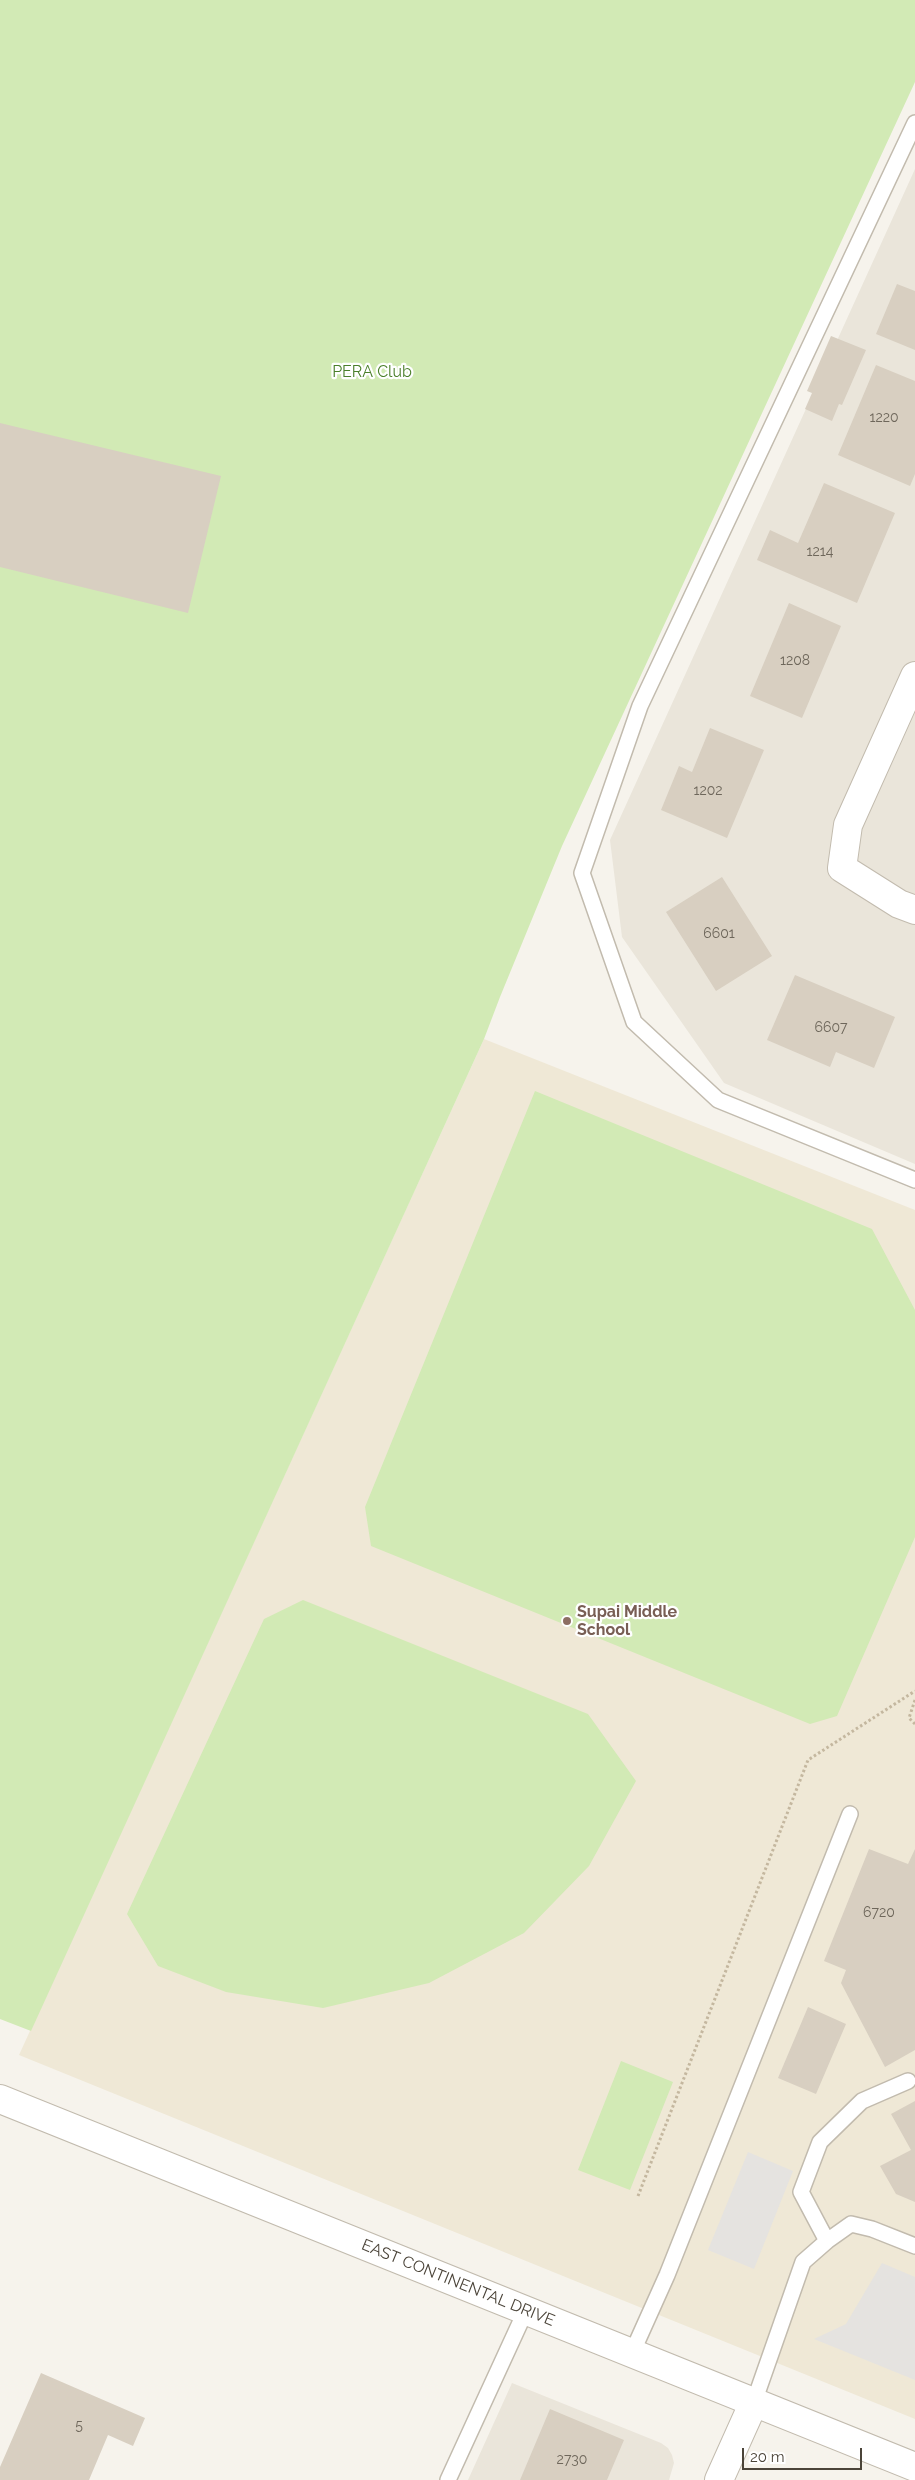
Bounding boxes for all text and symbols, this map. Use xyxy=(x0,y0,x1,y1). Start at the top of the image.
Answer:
park label: PERA Club xyxy=(332,362,412,382)
house number: 1220 xyxy=(869,410,899,426)
house number: 1214 xyxy=(807,544,833,560)
house number: 1208 xyxy=(780,653,810,669)
house number: 1202 xyxy=(693,783,723,799)
house number: 6601 xyxy=(703,926,735,942)
house number: 6607 xyxy=(815,1020,847,1036)
place label: Supai Middle School xyxy=(577,1602,677,1640)
marker: Supai Middle School xyxy=(561,1615,573,1627)
house number: 6720 xyxy=(863,1905,895,1921)
street label: EAST CONTINENTAL DRIVE xyxy=(359,2235,557,2331)
house number: 5 xyxy=(75,2418,83,2434)
scale bar xyxy=(745,2438,865,2470)
text: 20 m xyxy=(750,2448,785,2466)
house number: 2730 xyxy=(557,2452,587,2468)

